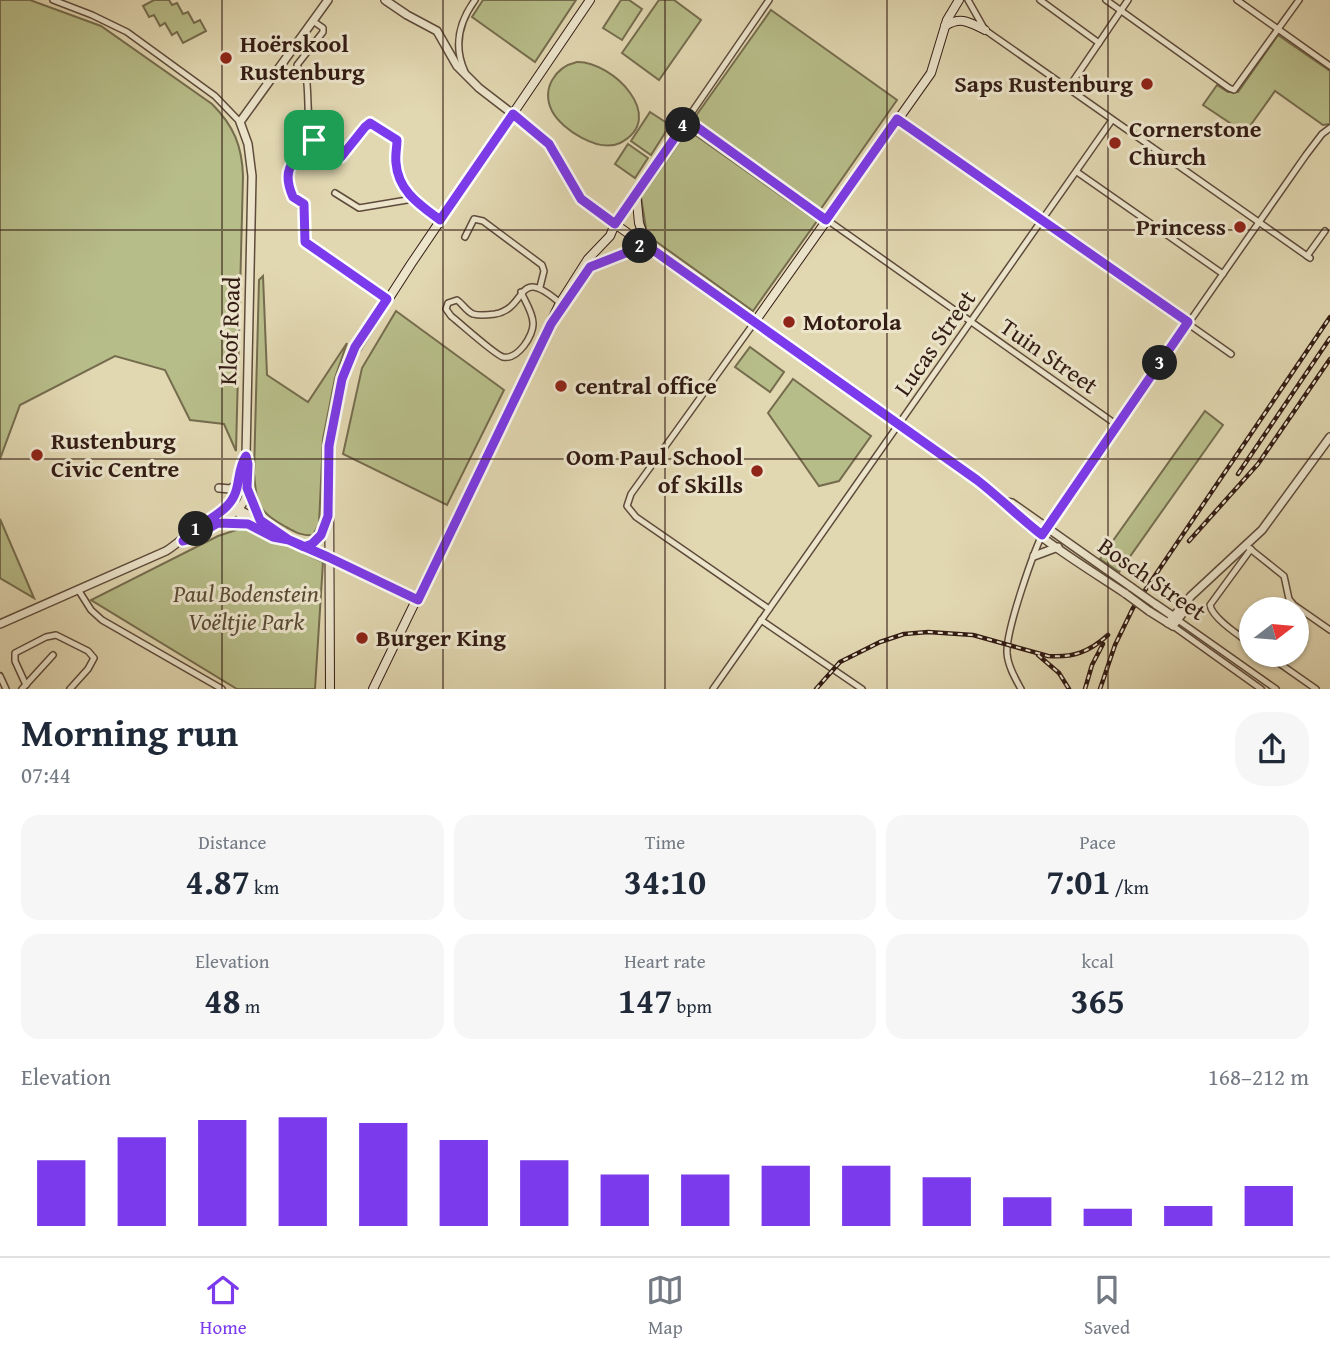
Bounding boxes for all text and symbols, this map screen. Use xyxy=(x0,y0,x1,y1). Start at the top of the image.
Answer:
place label: Hoërskool Rustenburg xyxy=(240,26,365,89)
marker: Hoërskool Rustenburg xyxy=(218,50,234,66)
place label: Saps Rustenburg xyxy=(954,66,1133,101)
marker: Saps Rustenburg xyxy=(1139,76,1155,92)
pin: 4 xyxy=(666,108,700,142)
pin xyxy=(284,110,344,170)
text: 4 xyxy=(678,110,687,138)
place label: Cornerstone Church xyxy=(1129,111,1262,174)
icon: arrive xyxy=(295,121,333,159)
marker: Cornerstone Church xyxy=(1107,135,1123,151)
place label: Princess xyxy=(1136,209,1226,244)
marker: Princess xyxy=(1232,219,1248,235)
pin: 2 xyxy=(622,229,658,264)
text: 2 xyxy=(635,231,644,259)
street label: Kloof Road xyxy=(210,276,249,386)
street label: Lucas Street xyxy=(885,282,984,403)
place label: Motorola xyxy=(803,304,902,339)
street label: Tuin Street xyxy=(993,309,1106,403)
marker: Motorola xyxy=(781,314,797,330)
pin: 3 xyxy=(1142,346,1178,380)
text: 3 xyxy=(1155,348,1164,376)
place label: central office xyxy=(575,368,717,403)
marker: central office xyxy=(553,378,569,394)
place label: Rustenburg Civic Centre xyxy=(51,423,179,486)
place label: Oom Paul School of Skills xyxy=(566,439,744,502)
marker: Rustenburg Civic Centre xyxy=(29,447,45,463)
marker: Oom Paul School of Skills xyxy=(749,463,765,479)
pin: 1 xyxy=(178,512,214,546)
text: 1 xyxy=(191,514,200,542)
street label: Bosch Street xyxy=(1091,528,1214,629)
park label: Paul Bodenstein Voëltjie Park xyxy=(172,576,319,639)
north arrow xyxy=(1239,597,1309,667)
map controls xyxy=(1239,597,1309,667)
place label: Burger King xyxy=(376,620,506,655)
marker: Burger King xyxy=(354,630,370,646)
text: Morning run xyxy=(21,704,238,760)
button: share xyxy=(1235,712,1309,786)
text: 07:44 xyxy=(21,758,71,791)
text: Distance xyxy=(198,828,266,856)
text: Time xyxy=(645,828,685,856)
text: Pace xyxy=(1079,828,1116,856)
text: 4.87 xyxy=(186,856,250,907)
text: 34:10 xyxy=(624,856,706,907)
text: 7:01 xyxy=(1046,856,1111,907)
text: km xyxy=(250,873,279,901)
text: /km xyxy=(1111,873,1149,901)
text: Elevation xyxy=(195,947,270,975)
text: Heart rate xyxy=(624,947,706,975)
text: kcal xyxy=(1081,947,1114,975)
text: 48 xyxy=(204,975,241,1026)
text: 147 xyxy=(618,975,672,1026)
text: 365 xyxy=(1070,975,1125,1026)
text: m xyxy=(241,992,260,1020)
text: bpm xyxy=(672,992,712,1020)
text: Elevation xyxy=(21,1060,111,1093)
text: 168–212 m xyxy=(1208,1060,1309,1093)
tab: Home xyxy=(200,1271,247,1341)
tab: Map xyxy=(646,1271,684,1341)
tab: Saved xyxy=(1084,1271,1130,1341)

